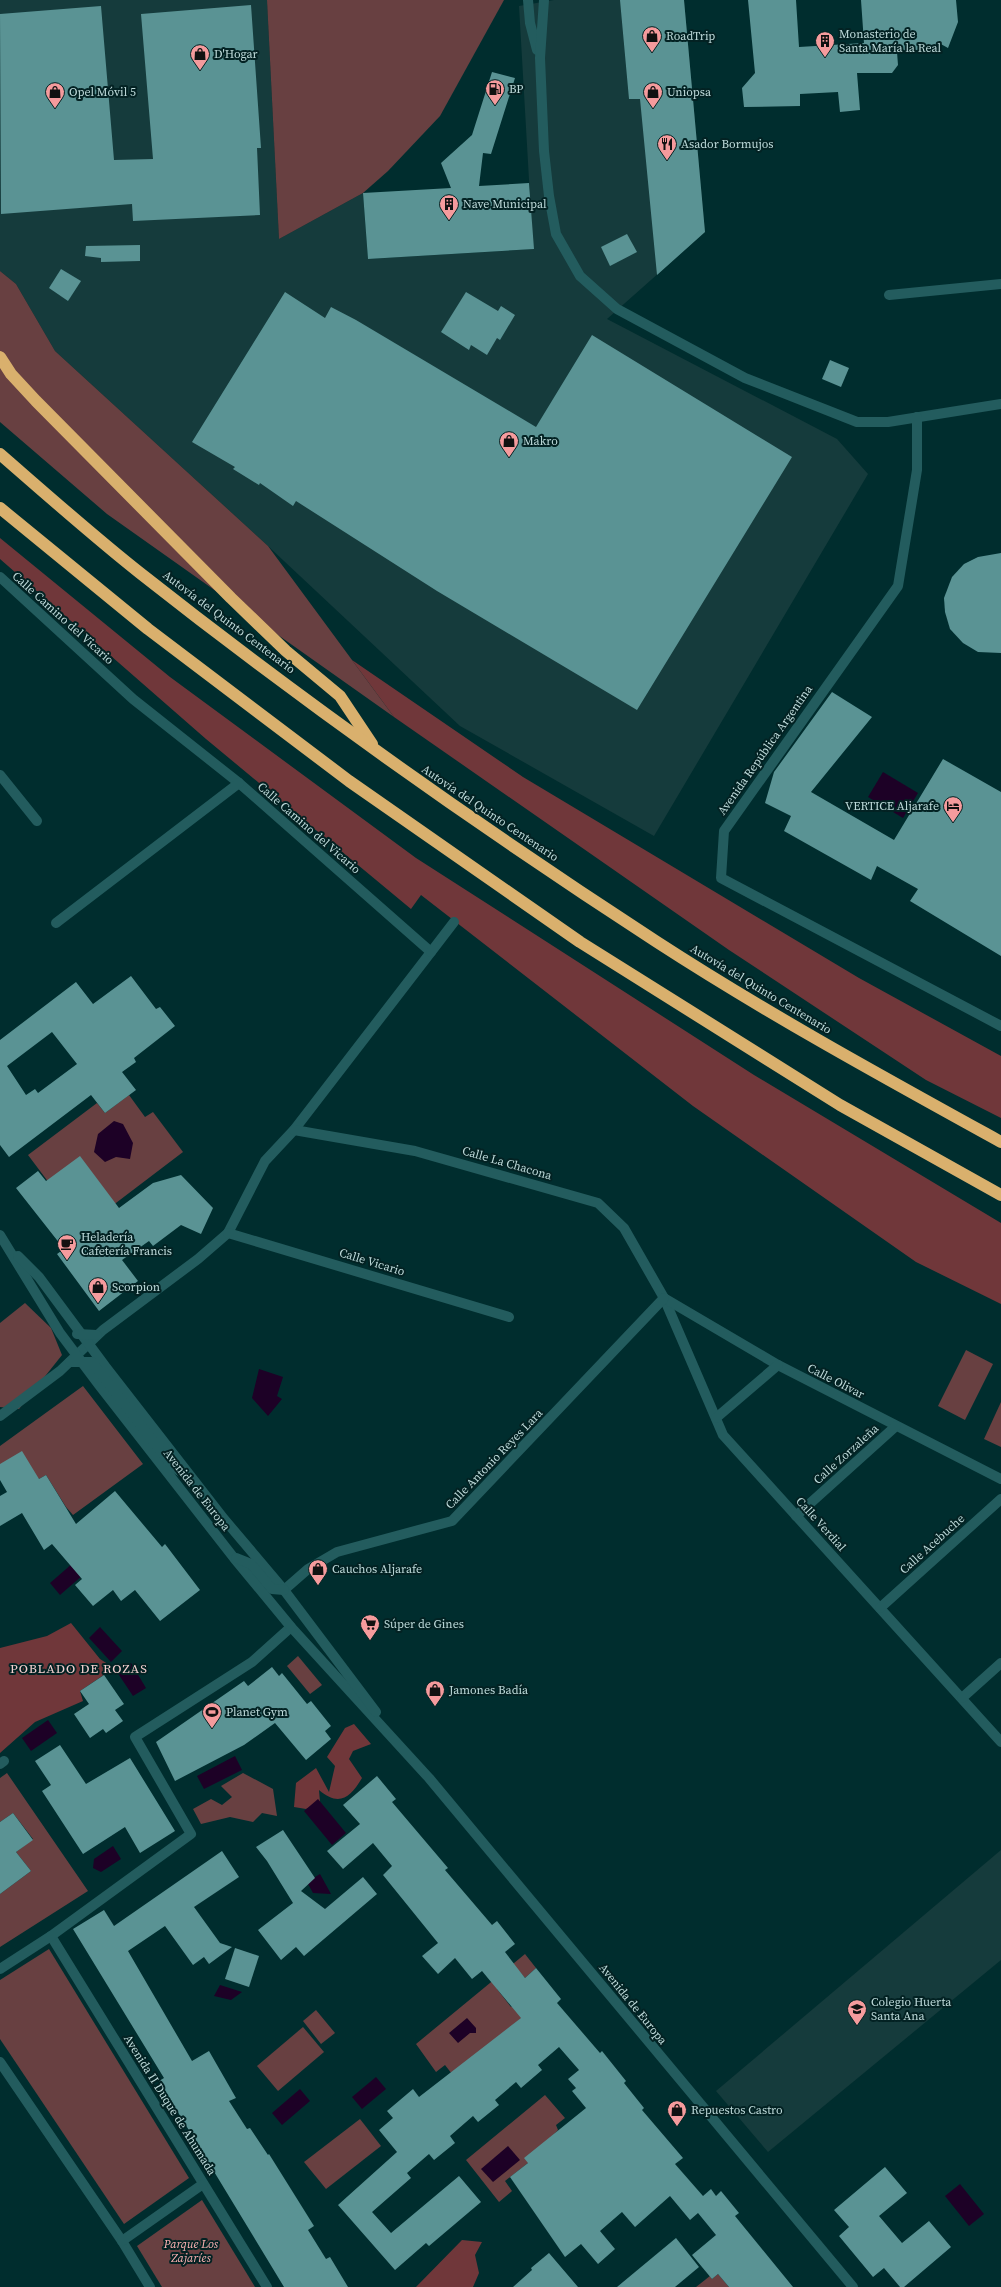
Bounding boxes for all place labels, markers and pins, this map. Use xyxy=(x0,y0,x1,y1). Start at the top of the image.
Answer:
shop icon: RoadTrip xyxy=(641,25,663,53)
place label: Monasterio de Santa María la Real xyxy=(839,26,942,56)
place label: RoadTrip xyxy=(666,28,715,44)
building icon: Monasterio de Santa María la Real xyxy=(814,30,836,58)
shop icon: D'Hogar xyxy=(189,43,211,71)
place label: D'Hogar xyxy=(214,46,258,62)
fuel station icon: BP xyxy=(484,78,506,106)
shop icon: Opel Móvil 5 xyxy=(44,81,66,109)
place label: BP xyxy=(509,81,523,97)
shop icon: Uniopsa xyxy=(642,81,664,109)
place label: Opel Móvil 5 xyxy=(69,84,136,100)
place label: Uniopsa xyxy=(667,84,712,100)
restaurant icon: Asador Bormujos xyxy=(656,133,678,161)
place label: Asador Bormujos xyxy=(681,136,774,152)
building icon: Nave Municipal xyxy=(438,193,460,221)
place label: Nave Municipal xyxy=(463,196,547,212)
shop icon: Makro xyxy=(498,430,520,458)
place label: Makro xyxy=(523,433,558,449)
hotel icon: VERTICE Aljarafe xyxy=(942,795,964,823)
place label: VERTICE Aljarafe xyxy=(845,798,939,814)
place label: Heladería Cafetería Francis xyxy=(81,1229,172,1259)
cafe icon: Heladería Cafetería Francis xyxy=(56,1233,78,1261)
shop icon: Scorpion xyxy=(87,1276,109,1304)
place label: Scorpion xyxy=(112,1279,160,1295)
shop icon: Cauchos Aljarafe xyxy=(307,1558,329,1586)
place label: Cauchos Aljarafe xyxy=(332,1561,422,1577)
supermarket icon: Súper de Gines xyxy=(359,1613,381,1641)
place label: Súper de Gines xyxy=(384,1616,464,1632)
shop icon: Jamones Badía xyxy=(424,1679,446,1707)
place label: Jamones Badía xyxy=(448,1682,529,1698)
sports icon: Planet Gym xyxy=(201,1701,223,1729)
place label: Planet Gym xyxy=(226,1704,288,1720)
place label: Colegio Huerta Santa Ana xyxy=(871,1994,952,2024)
school or university icon: Colegio Huerta Santa Ana xyxy=(846,1998,868,2026)
shop icon: Repuestos Castro xyxy=(666,2099,688,2127)
place label: Repuestos Castro xyxy=(691,2102,783,2118)

